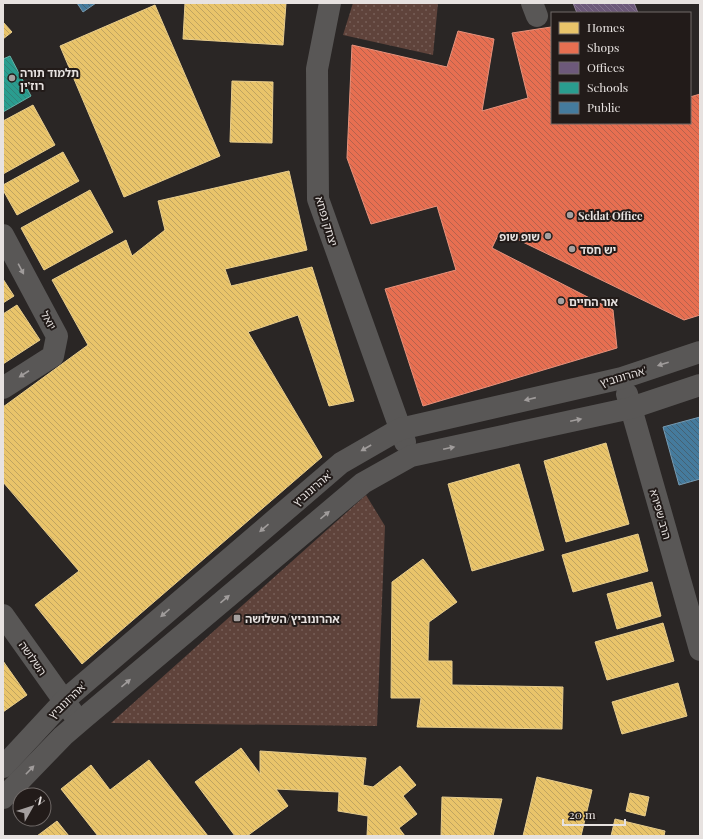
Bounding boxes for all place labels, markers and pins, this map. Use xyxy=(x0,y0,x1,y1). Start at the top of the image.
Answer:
place label: תלמוד תורה רוז’ין xyxy=(20,65,79,93)
marker: תלמוד תורה רוז’ין xyxy=(7,73,17,83)
place label: Seldat Office xyxy=(578,208,643,223)
marker: Seldat Office xyxy=(565,210,575,220)
place label: שופ שופ xyxy=(499,229,540,244)
marker: שופ שופ xyxy=(543,231,553,241)
place label: יש חסד xyxy=(580,242,616,257)
marker: יש חסד xyxy=(567,244,577,254)
place label: אור החיים xyxy=(569,294,618,309)
marker: אור החיים xyxy=(556,296,566,306)
place label: אהרונוביץ/השלושה xyxy=(245,611,340,626)
marker: אהרונוביץ/השלושה xyxy=(232,613,242,623)

